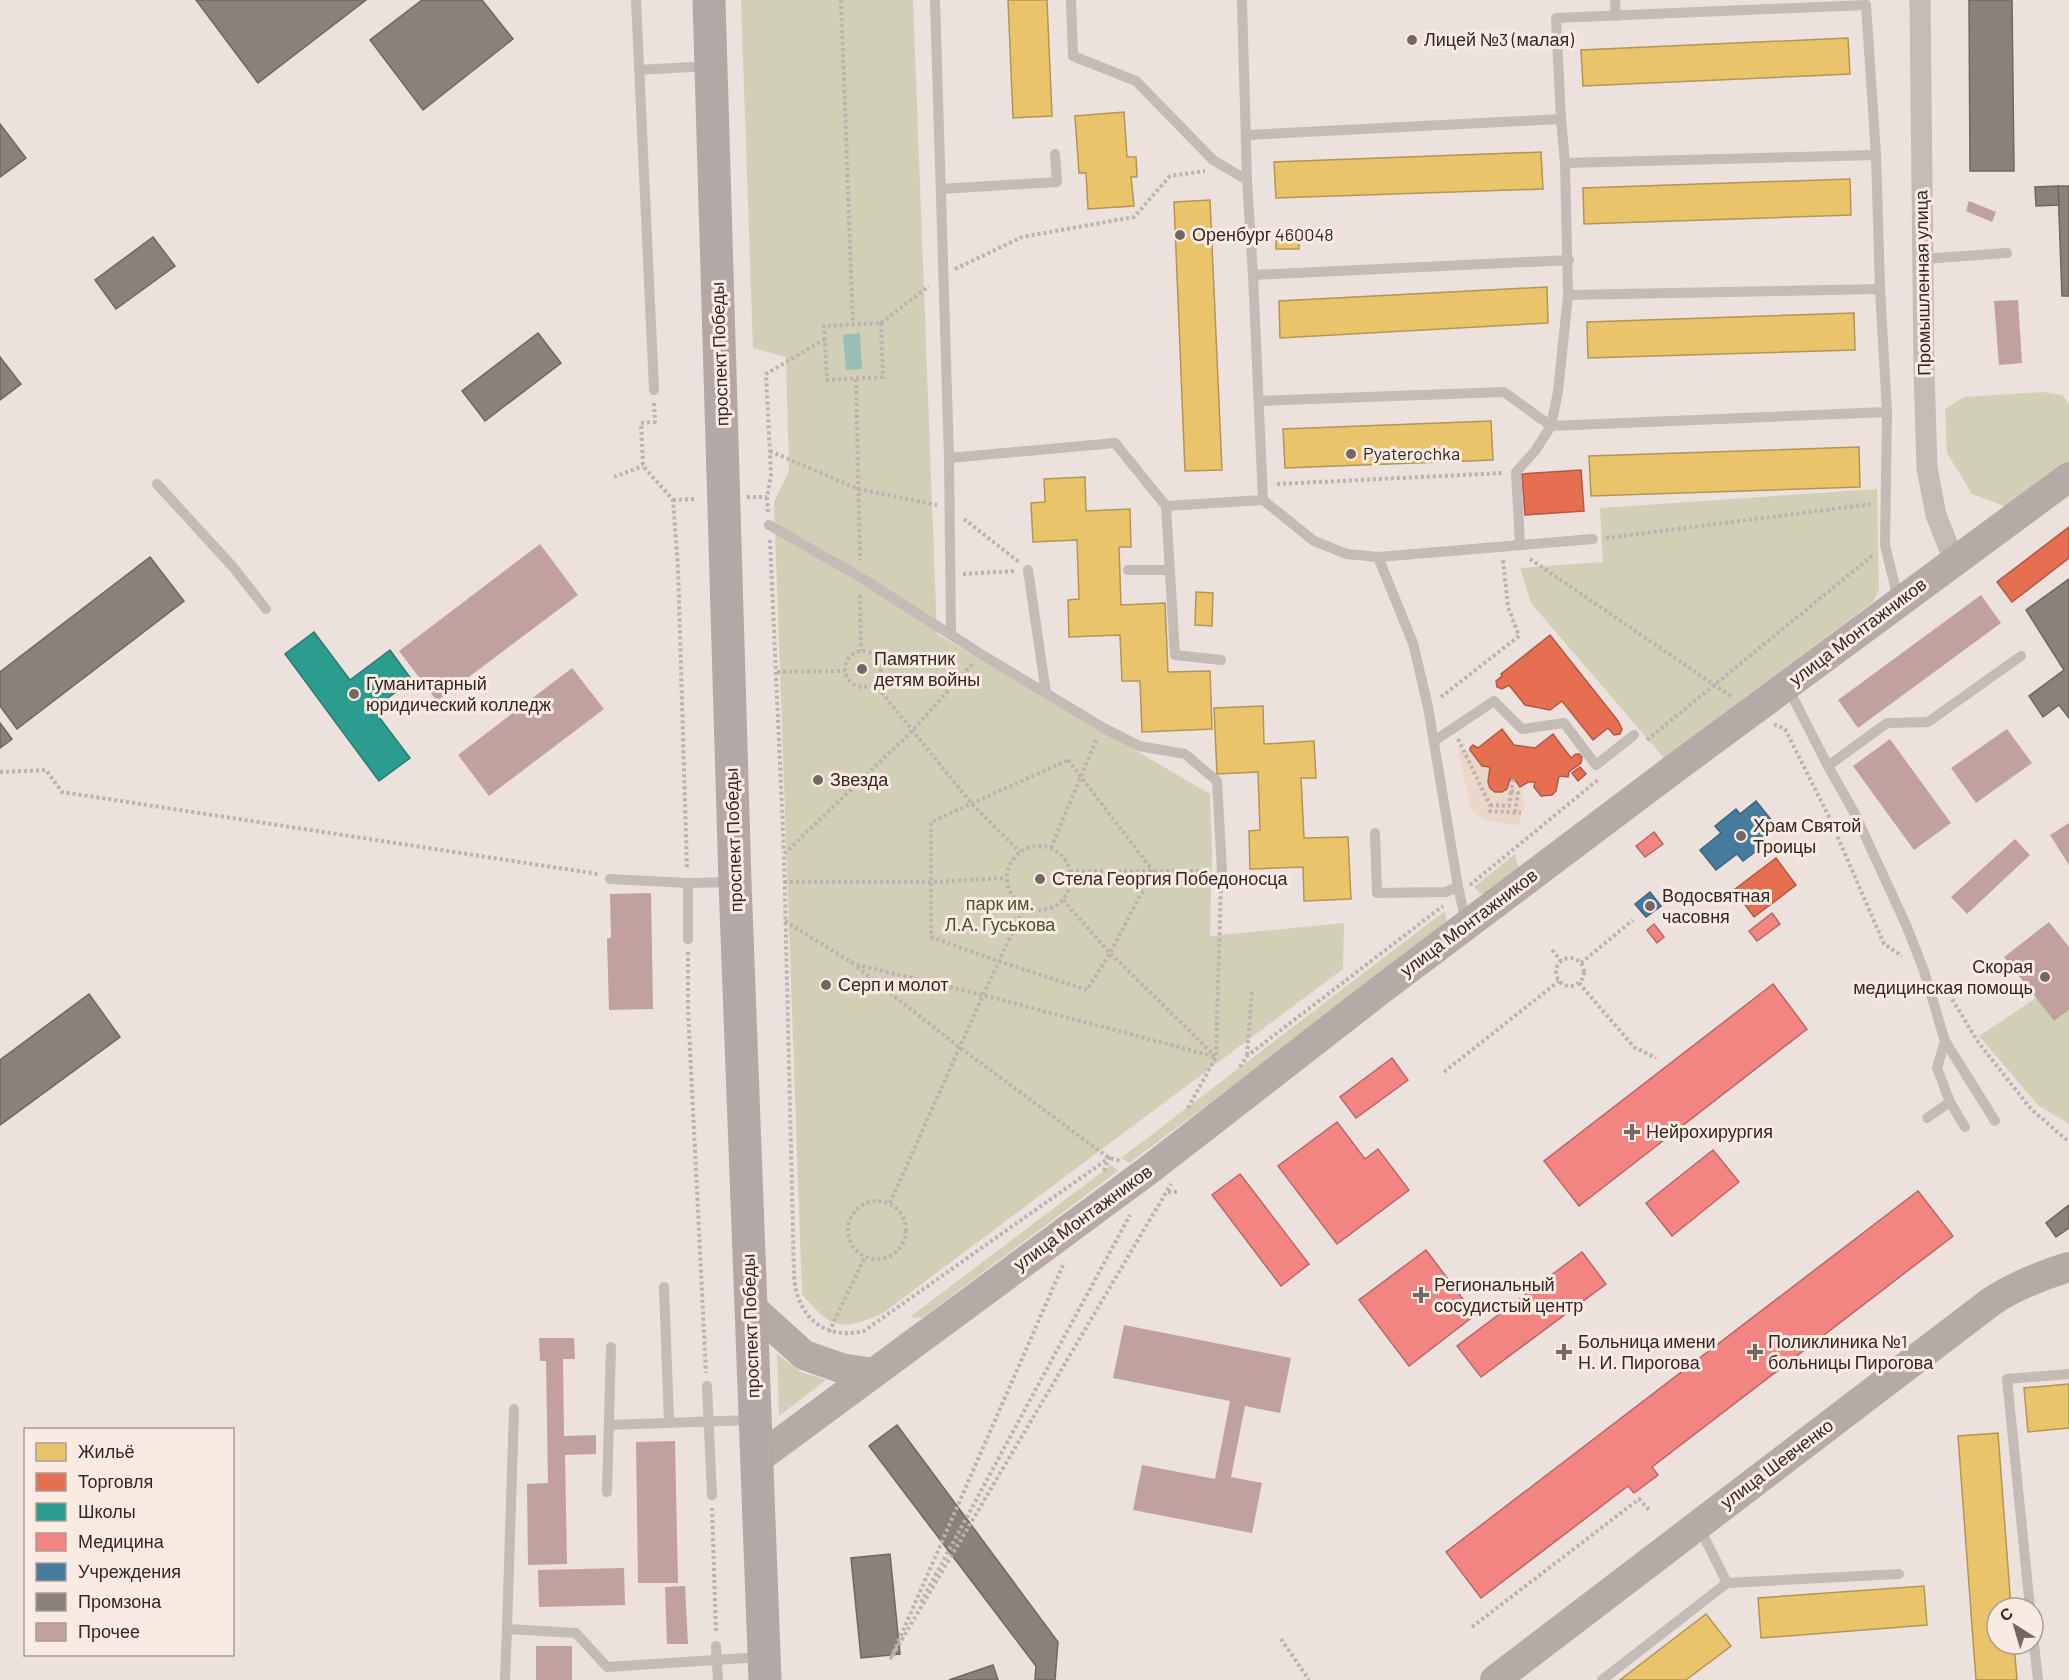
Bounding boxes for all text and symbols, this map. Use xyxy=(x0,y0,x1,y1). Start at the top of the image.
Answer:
place label: Лицей №3 (малая) xyxy=(1424,28,1574,50)
marker: Лицей №3 (малая) xyxy=(1405,33,1419,47)
street label: Промышленная улица xyxy=(1909,189,1935,376)
place label: Оренбург 460048 xyxy=(1192,223,1334,245)
marker: Оренбург 460048 xyxy=(1173,228,1187,242)
street label: проспект Победы xyxy=(705,281,733,427)
place label: Pyaterochka xyxy=(1363,442,1460,464)
marker: Pyaterochka xyxy=(1344,447,1358,461)
street label: улица Монтажников xyxy=(1784,572,1930,690)
place label: Памятник детям войны xyxy=(874,647,980,690)
marker: Памятник детям войны xyxy=(855,662,869,676)
place label: Гуманитарный юридический колледж xyxy=(366,672,551,715)
marker: Гуманитарный юридический колледж xyxy=(347,687,361,701)
street label: проспект Победы xyxy=(719,767,747,913)
place label: Звезда xyxy=(830,768,889,790)
marker: Звезда xyxy=(811,773,825,787)
place label: Храм Святой Троицы xyxy=(1753,814,1861,857)
marker: Храм Святой Троицы xyxy=(1734,829,1748,843)
street label: улица Монтажников xyxy=(1395,863,1541,981)
place label: Стела Георгия Победоносца xyxy=(1052,867,1289,889)
marker: Стела Георгия Победоносца xyxy=(1033,872,1047,886)
place label: Водосвятная часовня xyxy=(1662,884,1770,927)
park label: парк им. Л.А. Гуськова xyxy=(945,892,1056,935)
marker: Водосвятная часовня xyxy=(1643,899,1657,913)
place label: Скорая медицинская помощь xyxy=(1853,955,2033,998)
marker: Скорая медицинская помощь xyxy=(2038,970,2052,984)
place label: Серп и молот xyxy=(838,973,949,995)
marker: Серп и молот xyxy=(819,978,833,992)
place label: Нейрохирургия xyxy=(1646,1120,1773,1142)
marker: Нейрохирургия xyxy=(1623,1123,1641,1141)
street label: улица Монтажников xyxy=(1009,1160,1156,1275)
street label: проспект Победы xyxy=(736,1253,764,1399)
place label: Региональный сосудистый центр xyxy=(1434,1273,1583,1316)
marker: Региональный сосудистый центр xyxy=(1412,1286,1430,1304)
place label: Больница имени Н. И. Пирогова xyxy=(1578,1330,1716,1373)
place label: Поликлиника №1 больницы Пирогова xyxy=(1768,1330,1934,1373)
marker: Больница имени Н. И. Пирогова xyxy=(1555,1343,1573,1361)
marker: Поликлиника №1 больницы Пирогова xyxy=(1746,1343,1764,1361)
street label: улица Шевченко xyxy=(1716,1414,1837,1513)
legend xyxy=(24,1428,234,1656)
text: Жильё xyxy=(78,1440,135,1462)
text: Торговля xyxy=(78,1470,153,1492)
text: Школы xyxy=(78,1500,136,1522)
text: Медицина xyxy=(78,1530,165,1552)
text: Учреждения xyxy=(78,1560,181,1582)
text: Промзона xyxy=(78,1590,162,1612)
north arrow xyxy=(1985,1596,2045,1656)
text: С xyxy=(1995,1602,2016,1625)
text: Прочее xyxy=(78,1620,140,1642)

